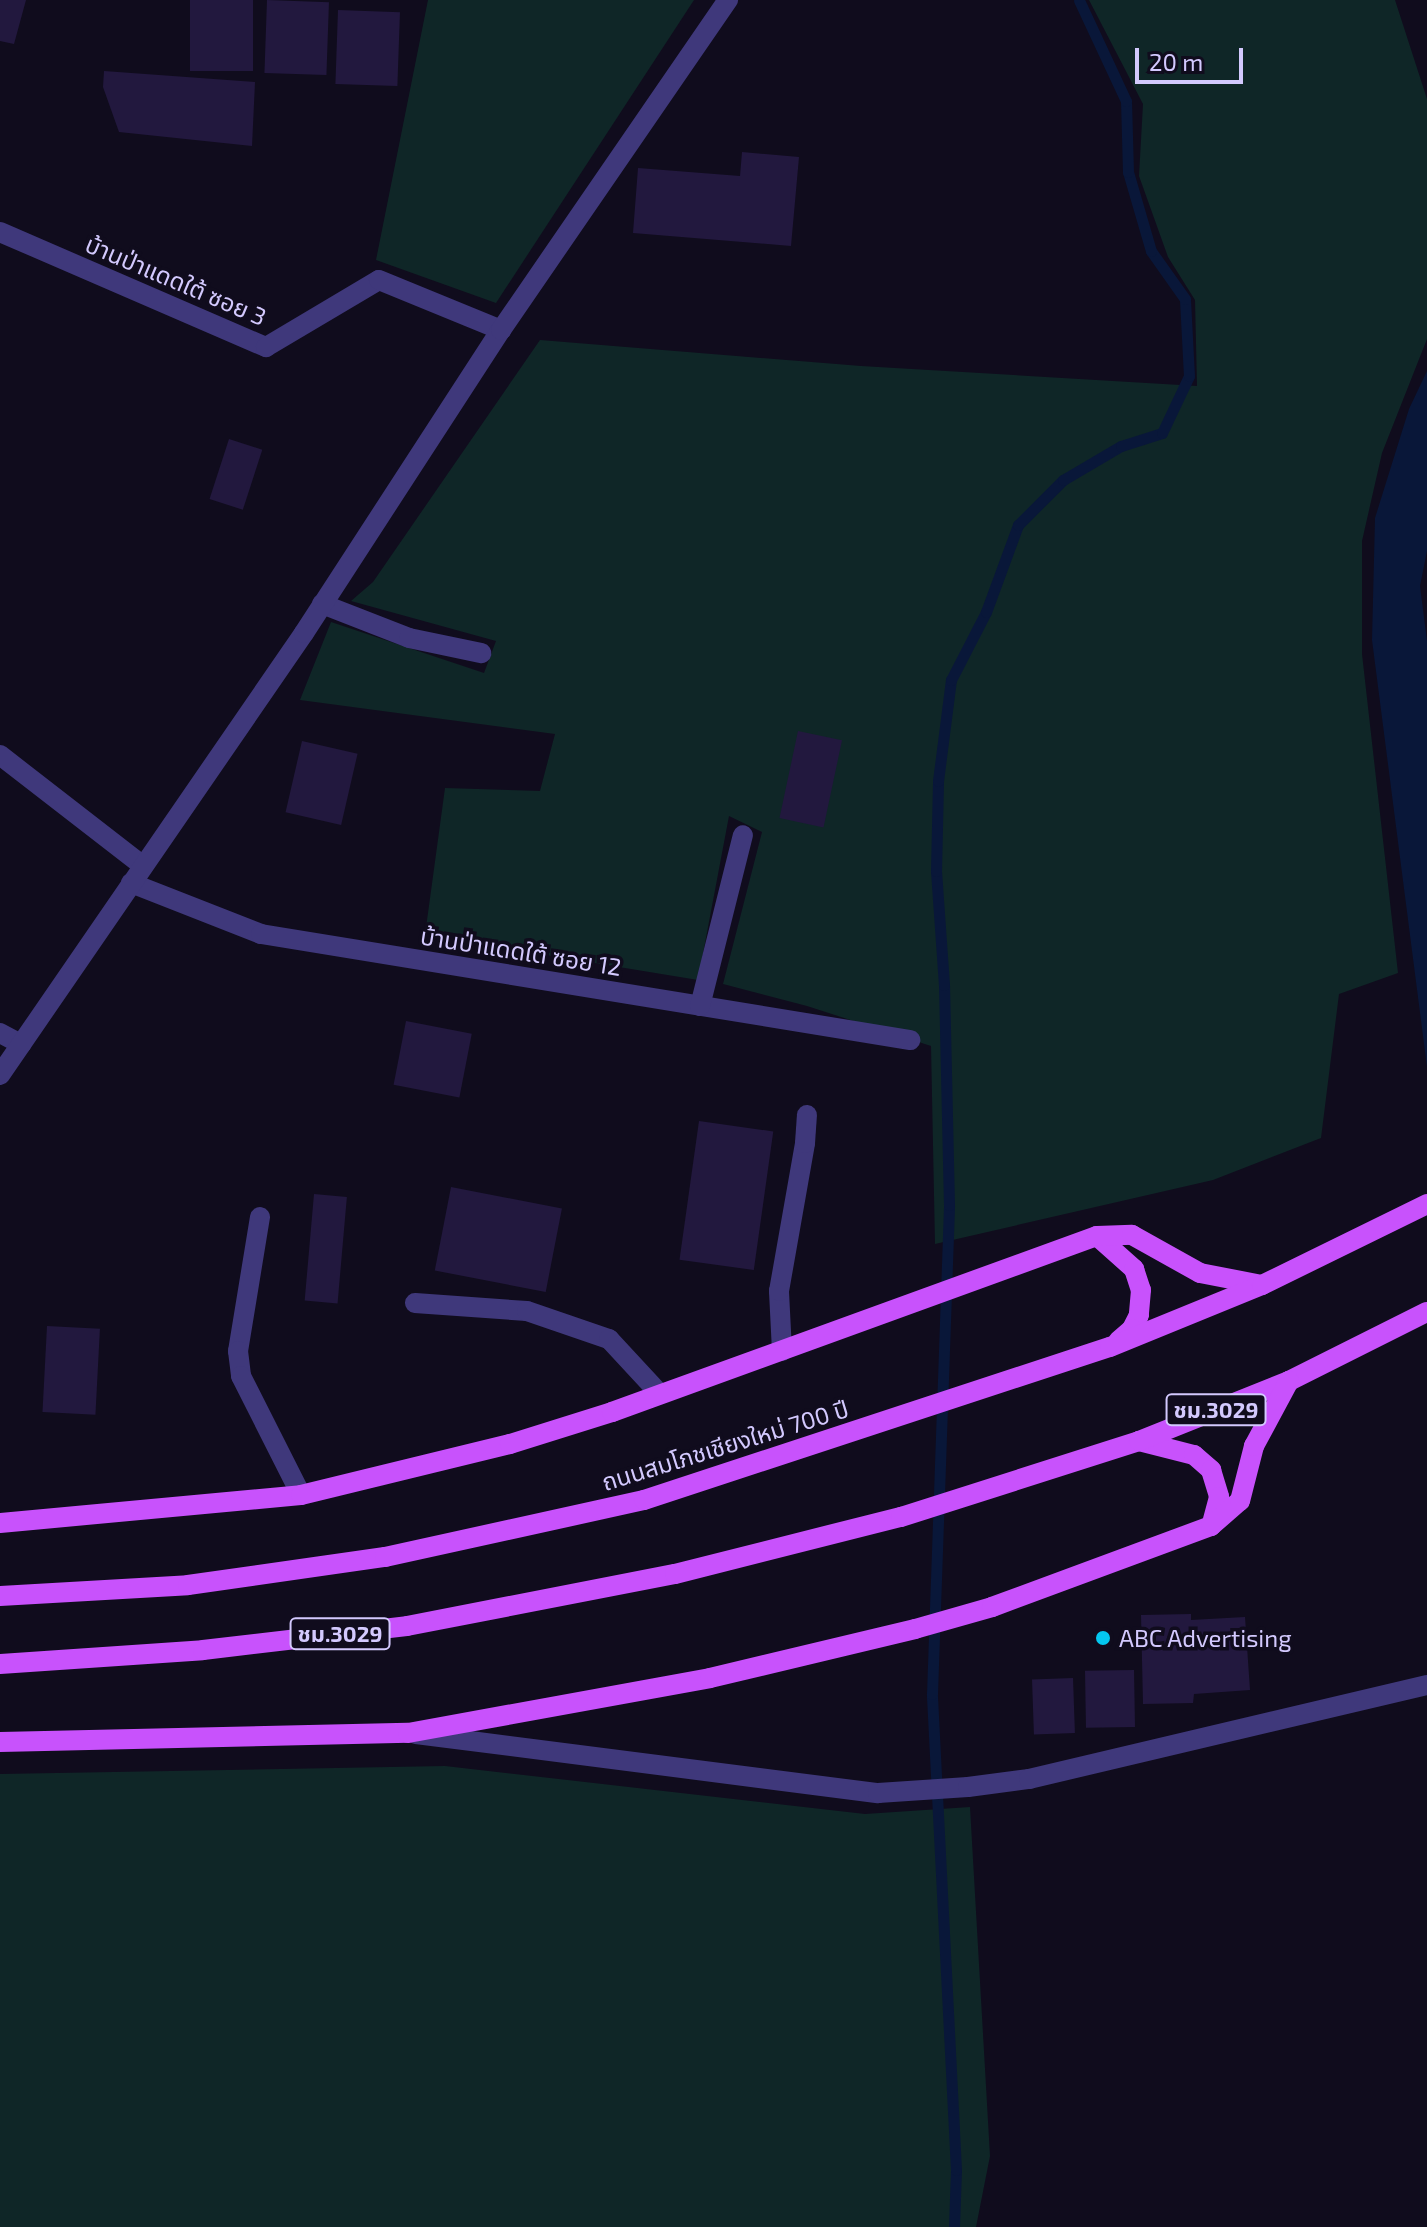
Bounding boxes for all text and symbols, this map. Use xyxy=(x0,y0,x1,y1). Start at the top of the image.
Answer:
scale bar xyxy=(1139,32,1247,82)
text: 20 m xyxy=(1149,47,1203,76)
street label: บ้านป่าแดดใต้ ซอย 3 xyxy=(81,229,271,331)
street label: บ้านป่าแดดใต้ ซอย 12 xyxy=(418,921,624,981)
road number: ชม.3029 xyxy=(1164,1392,1268,1428)
street label: ถนนสมโภชเชียงใหม่ 700 ปี xyxy=(598,1394,852,1496)
road number: ชม.3029 xyxy=(288,1616,392,1652)
place label: ABC Advertising xyxy=(1119,1624,1292,1652)
marker: ABC Advertising xyxy=(1094,1629,1112,1647)

